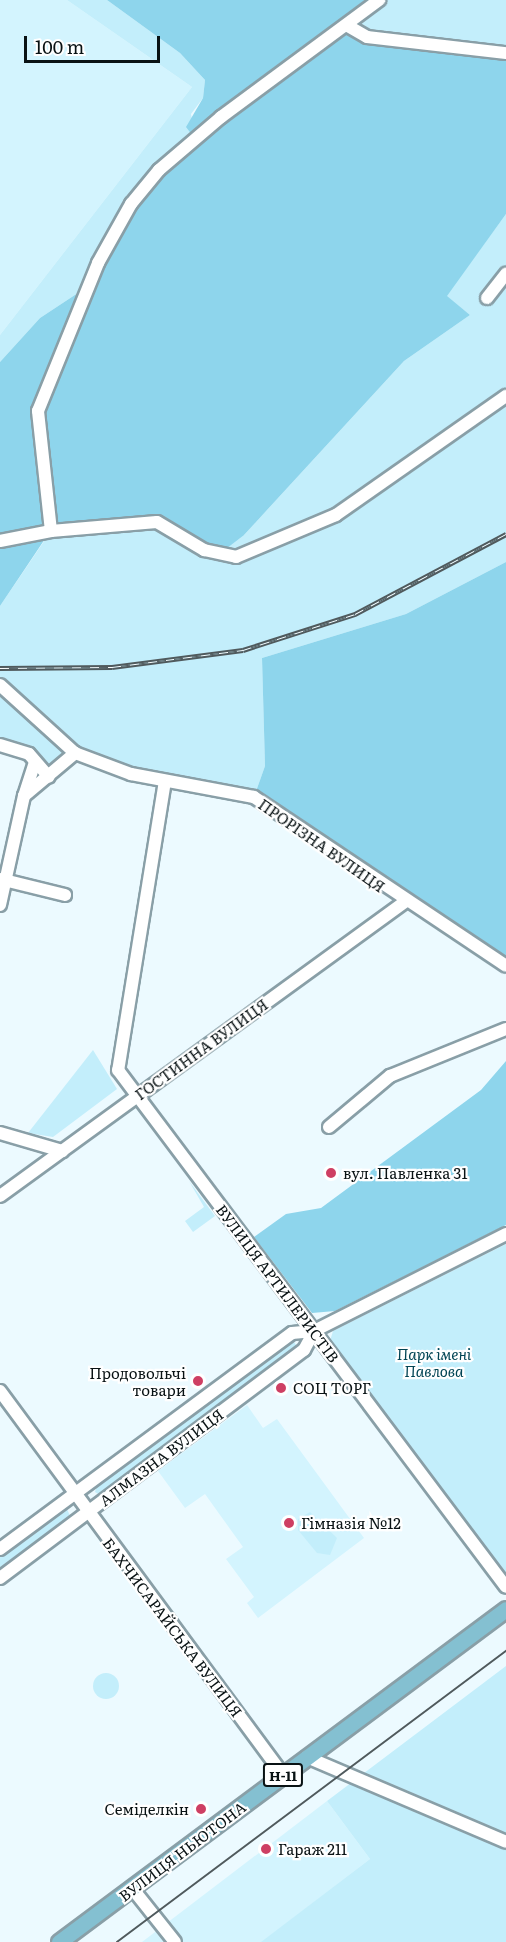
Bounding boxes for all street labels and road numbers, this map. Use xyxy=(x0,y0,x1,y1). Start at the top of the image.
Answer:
street label: ПРОРІЗНА ВУЛИЦЯ xyxy=(255,795,389,895)
street label: ГОСТИННА ВУЛИЦЯ xyxy=(131,995,271,1103)
street label: ВУЛИЦЯ АРТИЛЕРИСТІВ xyxy=(213,1201,343,1365)
street label: АЛМАЗНА ВУЛИЦЯ xyxy=(96,1405,226,1509)
street label: БАХЧИСАРАЙСЬКА ВУЛИЦЯ xyxy=(100,1534,246,1720)
road number: Н-11 xyxy=(262,1764,304,1786)
street label: ВУЛИЦЯ НЬЮТОНА xyxy=(115,1797,249,1905)

